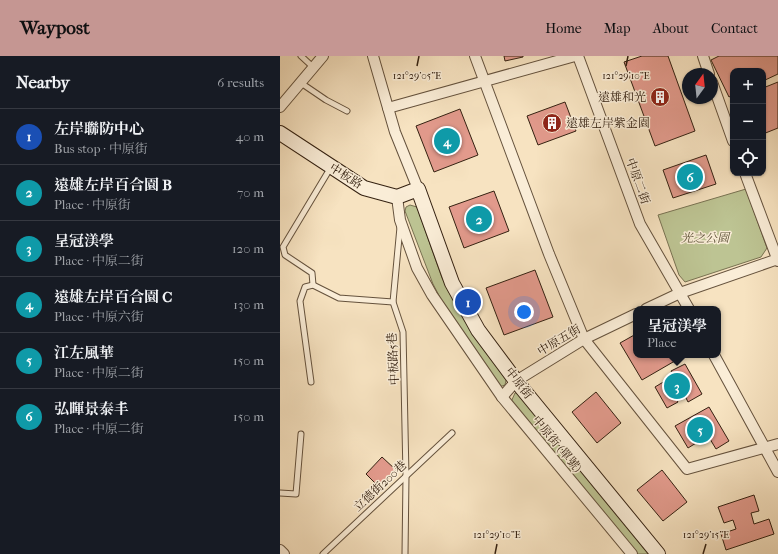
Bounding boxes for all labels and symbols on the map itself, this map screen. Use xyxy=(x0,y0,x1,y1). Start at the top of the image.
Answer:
north arrow xyxy=(682,68,718,104)
text: 121°29'05"E xyxy=(393,70,441,82)
text: 121°29'10"E xyxy=(602,70,650,82)
building icon: 遠雄和光 xyxy=(649,86,671,108)
place label: 遠雄和光 xyxy=(598,90,646,104)
building icon: 遠雄左岸紫金園 xyxy=(541,112,563,134)
place label: 遠雄左岸紫金園 xyxy=(566,116,650,130)
pin: 4 xyxy=(434,126,460,156)
street label: 中原二街 xyxy=(623,156,653,207)
street label: 中板路 xyxy=(327,161,365,191)
pin: 6 xyxy=(677,162,703,192)
pin: 2 xyxy=(466,204,492,234)
park label: 光之公園 xyxy=(681,231,731,245)
pin: 1 xyxy=(455,287,481,317)
your location xyxy=(514,302,534,322)
street label: 中原五街 xyxy=(535,321,584,358)
street label: 中板路5巷 xyxy=(385,332,401,386)
street label: 中原街 xyxy=(502,365,536,402)
pin: 3 xyxy=(664,371,690,401)
street label: 中原街 (單號) xyxy=(529,413,585,475)
pin: 5 xyxy=(687,415,713,445)
street label: 立德街200巷 xyxy=(351,458,409,514)
text: 121°29'10"E xyxy=(473,529,521,541)
text: 121°29'15"E xyxy=(683,529,729,541)

